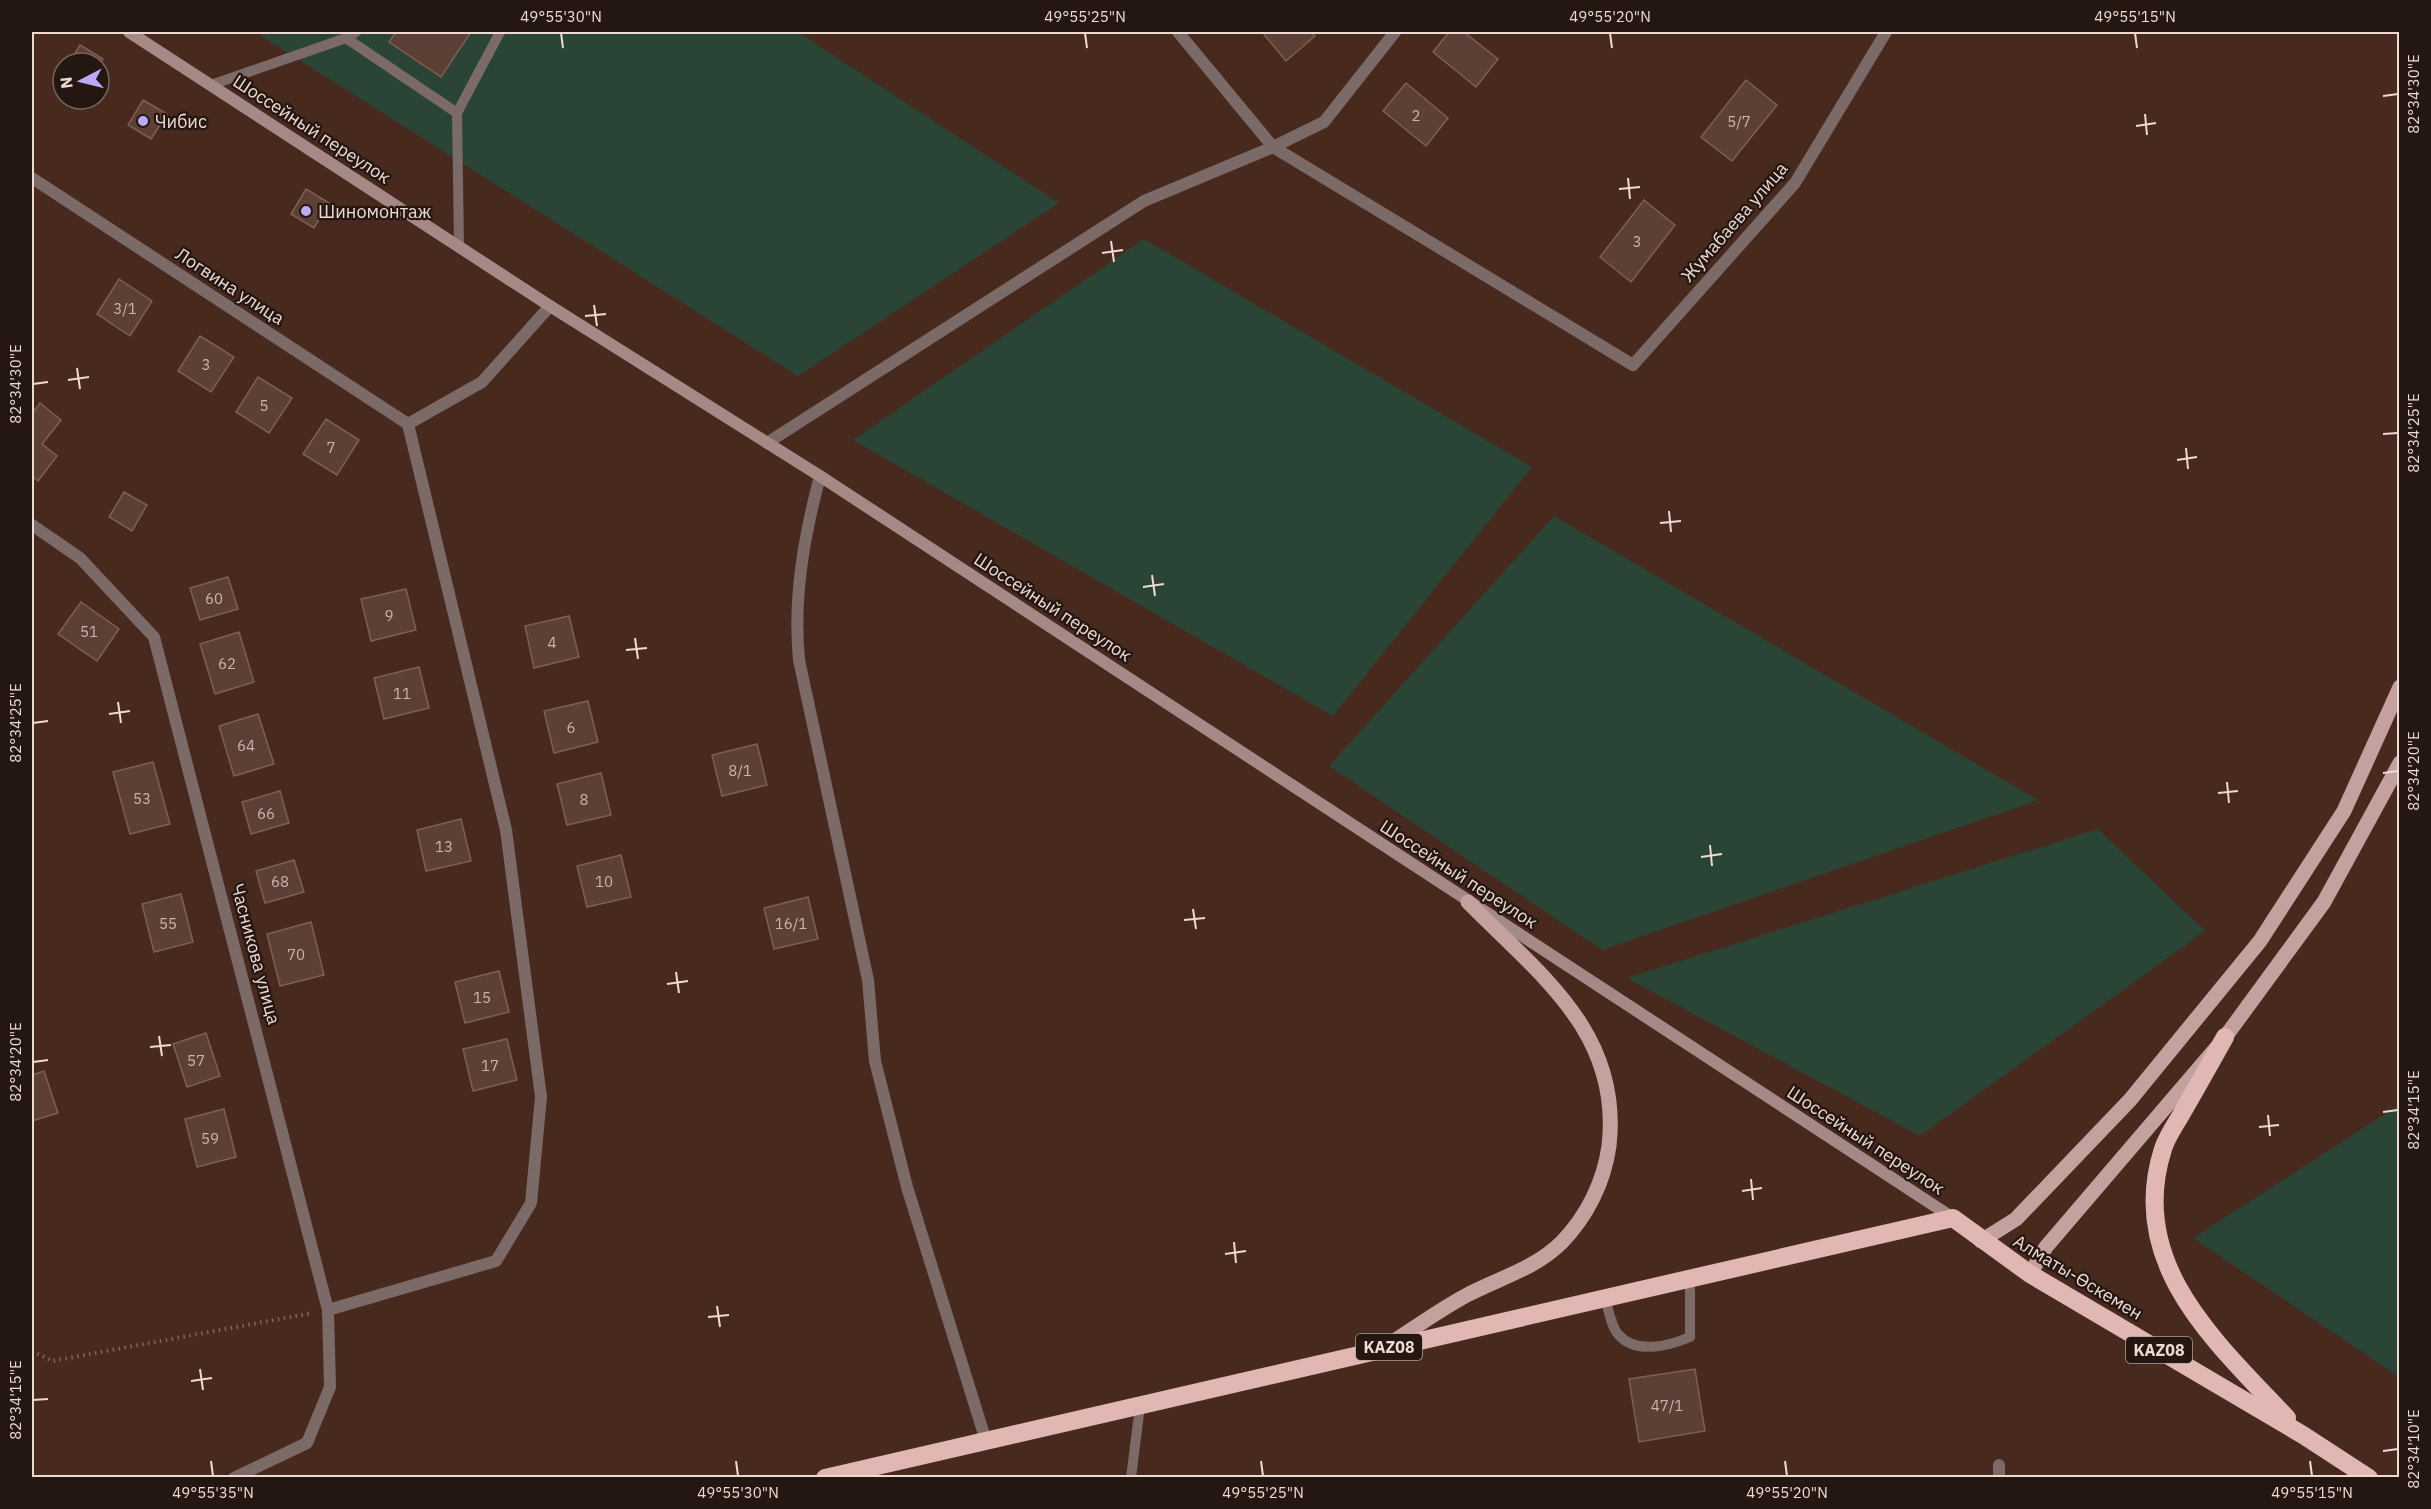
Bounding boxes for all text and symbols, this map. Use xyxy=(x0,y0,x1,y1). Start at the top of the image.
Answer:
text: 49°55'30"N xyxy=(520,7,602,26)
text: 49°55'25"N xyxy=(1044,7,1126,26)
text: 49°55'20"N xyxy=(1569,7,1651,26)
text: 49°55'15"N xyxy=(2094,7,2176,26)
north arrow xyxy=(51,51,111,111)
text: 82°34'30"E xyxy=(2404,54,2423,134)
street label: Шоссейный переулок xyxy=(229,69,395,189)
text: N xyxy=(55,76,77,90)
house number: 2 xyxy=(1411,106,1421,125)
place label: Чибис xyxy=(155,110,207,133)
house number: 5/7 xyxy=(1727,112,1751,131)
marker: Чибис xyxy=(136,114,150,128)
street label: Жумабаева улица xyxy=(1676,157,1793,287)
place label: Шиномонтаж xyxy=(318,200,432,223)
marker: Шиномонтаж xyxy=(299,204,313,218)
house number: 3 xyxy=(1632,232,1642,251)
street label: Логвина улица xyxy=(171,242,289,330)
house number: 3/1 xyxy=(113,299,137,318)
text: 82°34'30"E xyxy=(6,344,25,424)
house number: 3 xyxy=(201,355,211,374)
text: 82°34'25"E xyxy=(2404,393,2423,473)
house number: 5 xyxy=(259,396,269,415)
house number: 7 xyxy=(326,438,336,457)
street label: Шоссейный переулок xyxy=(970,547,1136,667)
house number: 60 xyxy=(205,589,223,608)
house number: 9 xyxy=(384,606,394,625)
house number: 51 xyxy=(80,622,98,641)
house number: 4 xyxy=(547,633,557,652)
house number: 62 xyxy=(218,654,236,673)
text: 82°34'25"E xyxy=(6,683,25,763)
house number: 11 xyxy=(393,684,411,703)
house number: 6 xyxy=(566,718,576,737)
text: 82°34'20"E xyxy=(2404,731,2423,811)
house number: 64 xyxy=(237,736,255,755)
house number: 8/1 xyxy=(728,761,752,780)
house number: 53 xyxy=(133,789,151,808)
house number: 8 xyxy=(579,790,589,809)
house number: 66 xyxy=(257,804,275,823)
street label: Шоссейный переулок xyxy=(1376,814,1542,934)
house number: 13 xyxy=(435,837,453,856)
house number: 68 xyxy=(271,872,289,891)
house number: 10 xyxy=(595,872,613,891)
street label: Часникова улица xyxy=(226,881,286,1027)
house number: 55 xyxy=(159,914,177,933)
house number: 16/1 xyxy=(775,914,807,933)
house number: 70 xyxy=(287,945,305,964)
house number: 15 xyxy=(473,988,491,1007)
text: 82°34'20"E xyxy=(6,1022,25,1102)
house number: 57 xyxy=(187,1051,205,1070)
house number: 17 xyxy=(481,1056,499,1075)
text: 82°34'15"E xyxy=(2404,1070,2423,1150)
street label: Шоссейный переулок xyxy=(1783,1080,1949,1200)
house number: 59 xyxy=(201,1129,219,1148)
street label: Алматы-Өскемен xyxy=(2009,1229,2147,1325)
road number: KAZ08 xyxy=(1356,1334,1422,1360)
road number: KAZ08 xyxy=(2126,1337,2192,1363)
text: 82°34'15"E xyxy=(6,1360,25,1440)
house number: 47/1 xyxy=(1651,1396,1683,1415)
text: 82°34'10"E xyxy=(2404,1409,2423,1489)
text: 49°55'35"N xyxy=(172,1483,254,1502)
text: 49°55'30"N xyxy=(697,1483,779,1502)
text: 49°55'25"N xyxy=(1222,1483,1304,1502)
text: 49°55'20"N xyxy=(1746,1483,1828,1502)
text: 49°55'15"N xyxy=(2271,1483,2353,1502)

